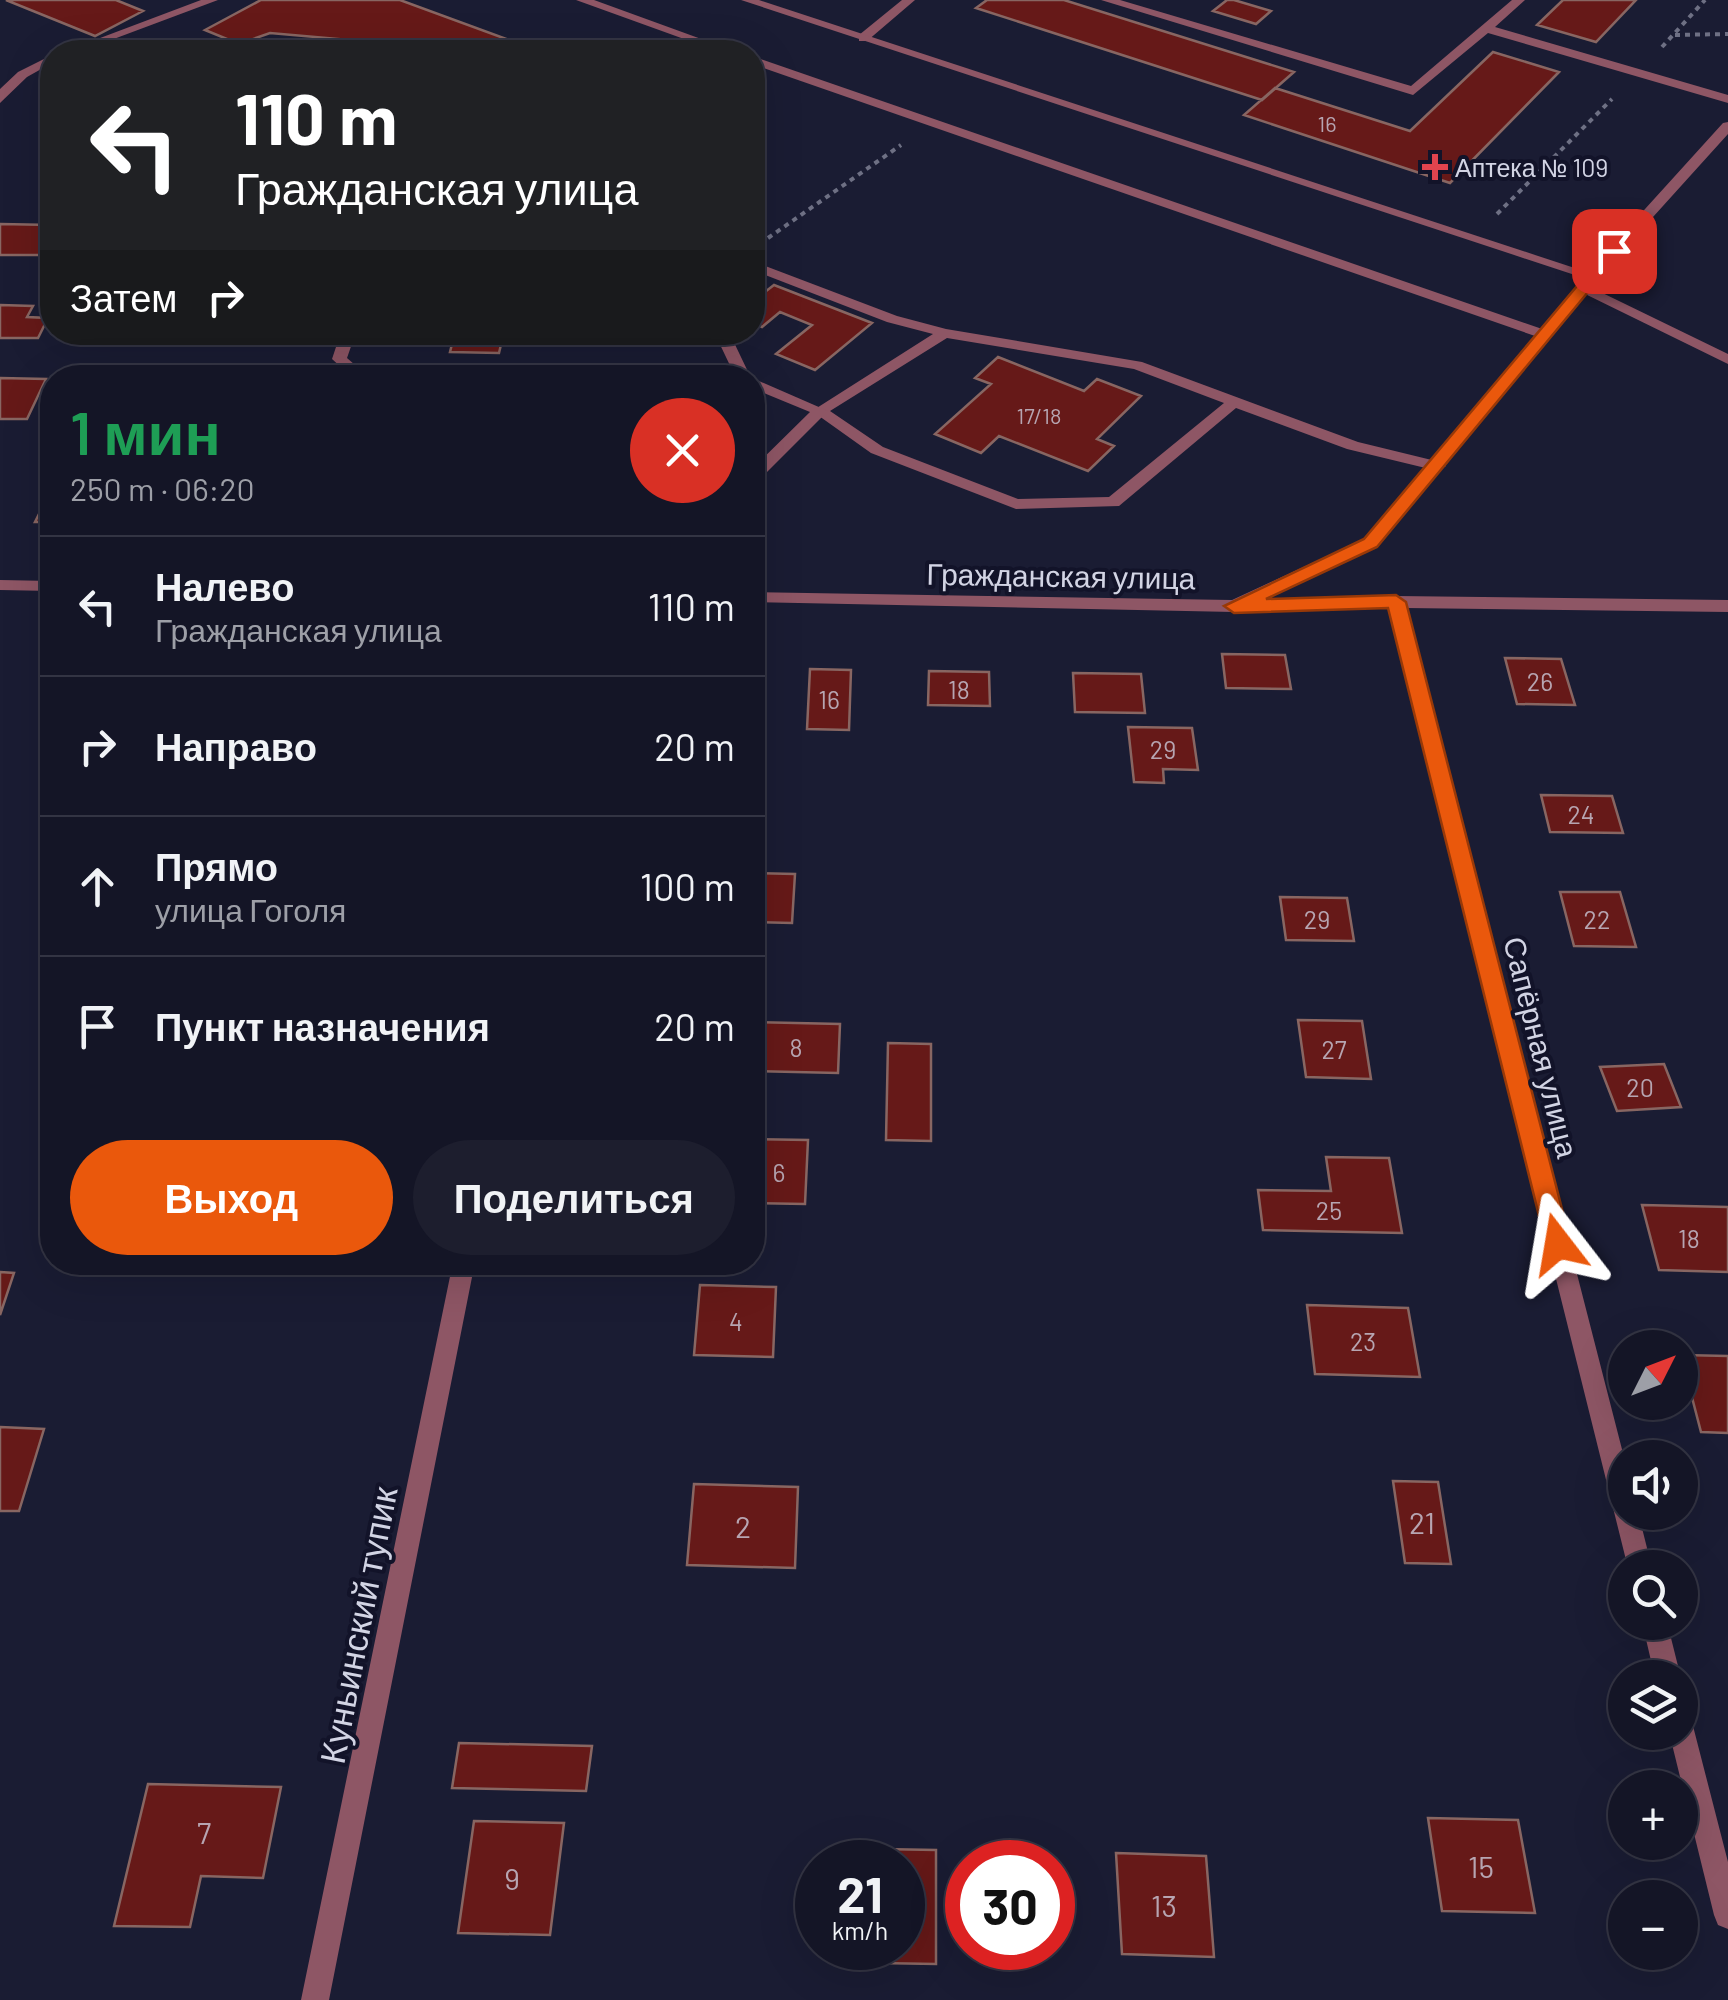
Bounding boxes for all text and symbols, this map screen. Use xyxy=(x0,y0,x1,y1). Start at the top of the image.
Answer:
text: 110 m xyxy=(235,75,397,159)
icon: left xyxy=(70,80,200,210)
house number: 16 xyxy=(1317,110,1337,136)
place label: Аптека № 109 xyxy=(1455,152,1608,182)
marker: Аптека № 109 xyxy=(1424,156,1446,178)
text: Гражданская улица xyxy=(235,160,638,214)
pin xyxy=(1572,209,1657,294)
icon: arrive xyxy=(1587,224,1642,279)
icon: right xyxy=(198,270,253,325)
text: Затем xyxy=(70,274,178,320)
text: 1 мин xyxy=(70,395,221,467)
button: close xyxy=(630,398,735,503)
house number: 17/18 xyxy=(1017,402,1061,428)
text: 250 m · 06:20 xyxy=(70,469,255,507)
street label: Гражданская улица xyxy=(926,555,1196,595)
text: Налево xyxy=(155,563,294,609)
icon: left xyxy=(70,579,125,634)
text: 110 m xyxy=(648,583,735,629)
text: Гражданская улица xyxy=(155,610,442,648)
house number: 26 xyxy=(1527,666,1553,696)
house number: 18 xyxy=(948,674,970,704)
house number: 16 xyxy=(818,684,840,714)
icon: right xyxy=(70,719,125,774)
text: Направо xyxy=(155,723,317,769)
text: 20 m xyxy=(654,723,735,769)
house number: 29 xyxy=(1150,734,1176,764)
house number: 24 xyxy=(1567,799,1595,829)
text: Прямо xyxy=(155,843,278,889)
icon: ahead xyxy=(70,859,125,914)
text: 100 m xyxy=(640,863,735,909)
text: улица Гоголя xyxy=(155,890,346,928)
house number: 29 xyxy=(1304,904,1330,934)
house number: 22 xyxy=(1584,904,1610,934)
street label: Сапёрная улица xyxy=(1497,933,1587,1161)
icon: arrive xyxy=(70,999,125,1054)
text: Пункт назначения xyxy=(155,1003,490,1049)
text: 20 m xyxy=(654,1003,735,1049)
house number: 8 xyxy=(789,1032,803,1062)
house number: 27 xyxy=(1321,1034,1347,1064)
house number: 20 xyxy=(1626,1072,1654,1102)
button: Выход xyxy=(70,1140,393,1255)
button: Поделиться xyxy=(413,1140,735,1255)
house number: 6 xyxy=(773,1157,785,1187)
position arrow xyxy=(1506,1192,1610,1296)
house number: 25 xyxy=(1316,1195,1342,1225)
house number: 18 xyxy=(1678,1223,1700,1253)
house number: 4 xyxy=(729,1306,743,1336)
house number: 23 xyxy=(1350,1326,1376,1356)
north arrow xyxy=(1608,1330,1698,1420)
map controls xyxy=(1608,1330,1698,1970)
button: sound xyxy=(1608,1440,1698,1530)
street label: Куньинский тупик xyxy=(310,1482,405,1767)
house number: 21 xyxy=(1409,1504,1435,1540)
house number: 2 xyxy=(735,1508,751,1544)
button: search xyxy=(1608,1550,1698,1640)
button: layers xyxy=(1608,1660,1698,1750)
button: + xyxy=(1608,1770,1698,1860)
house number: 7 xyxy=(197,1814,211,1850)
speed limit sign: 30 xyxy=(945,1840,1075,1970)
house number: 15 xyxy=(1468,1848,1494,1884)
house number: 9 xyxy=(504,1860,520,1896)
text: 21 xyxy=(837,1863,883,1923)
button: − xyxy=(1608,1880,1698,1970)
house number: 13 xyxy=(1151,1887,1177,1923)
text: km/h xyxy=(832,1915,888,1945)

